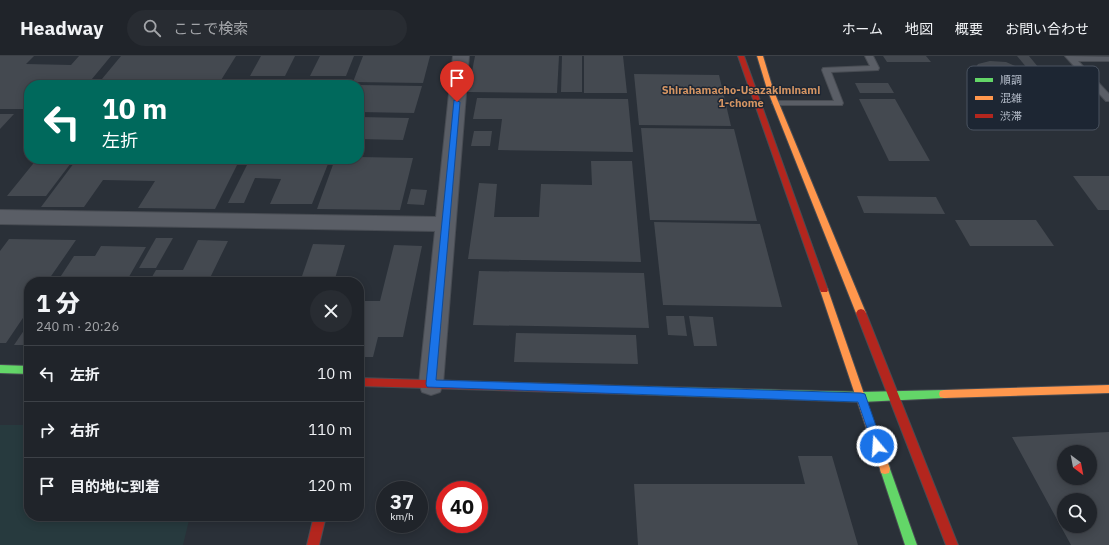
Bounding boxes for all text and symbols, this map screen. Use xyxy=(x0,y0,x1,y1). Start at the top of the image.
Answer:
search box xyxy=(127,10,407,46)
text: Headway xyxy=(20,16,103,40)
icon: search xyxy=(141,17,163,39)
text: ここで検索 xyxy=(173,19,248,38)
text: ホーム xyxy=(841,20,883,38)
text: 地図 xyxy=(905,20,933,38)
text: 概要 xyxy=(955,20,983,38)
text: お問い合わせ xyxy=(1005,20,1089,38)
pin xyxy=(440,61,474,102)
legend xyxy=(967,66,1099,130)
icon: arrive xyxy=(446,67,468,89)
text: 順調 xyxy=(1000,73,1022,87)
district label: Shirahamacho-Usazakiminami 1-chome xyxy=(662,83,820,110)
text: 10 m xyxy=(102,90,167,127)
text: 混雑 xyxy=(1000,91,1022,105)
icon: left xyxy=(36,96,88,148)
text: 渋滞 xyxy=(1000,109,1022,123)
text: 左折 xyxy=(102,129,138,152)
text: 1 分 xyxy=(36,287,80,319)
button: close xyxy=(310,290,352,332)
text: 240 m · 20:26 xyxy=(36,318,119,335)
icon: left xyxy=(36,363,58,385)
text: 10 m xyxy=(317,364,352,383)
text: 左折 xyxy=(70,365,100,384)
icon: right xyxy=(36,419,58,441)
text: 110 m xyxy=(308,420,352,439)
text: 右折 xyxy=(70,421,100,440)
position arrow xyxy=(856,425,898,467)
north arrow xyxy=(1057,445,1097,485)
map controls xyxy=(1057,445,1097,533)
icon: arrive xyxy=(36,475,58,497)
text: 120 m xyxy=(308,476,352,495)
text: 目的地に到着 xyxy=(70,477,160,496)
speed limit sign: 40 xyxy=(436,481,488,533)
text: 37 xyxy=(390,488,414,515)
button: search xyxy=(1057,493,1097,533)
text: km/h xyxy=(390,510,414,523)

